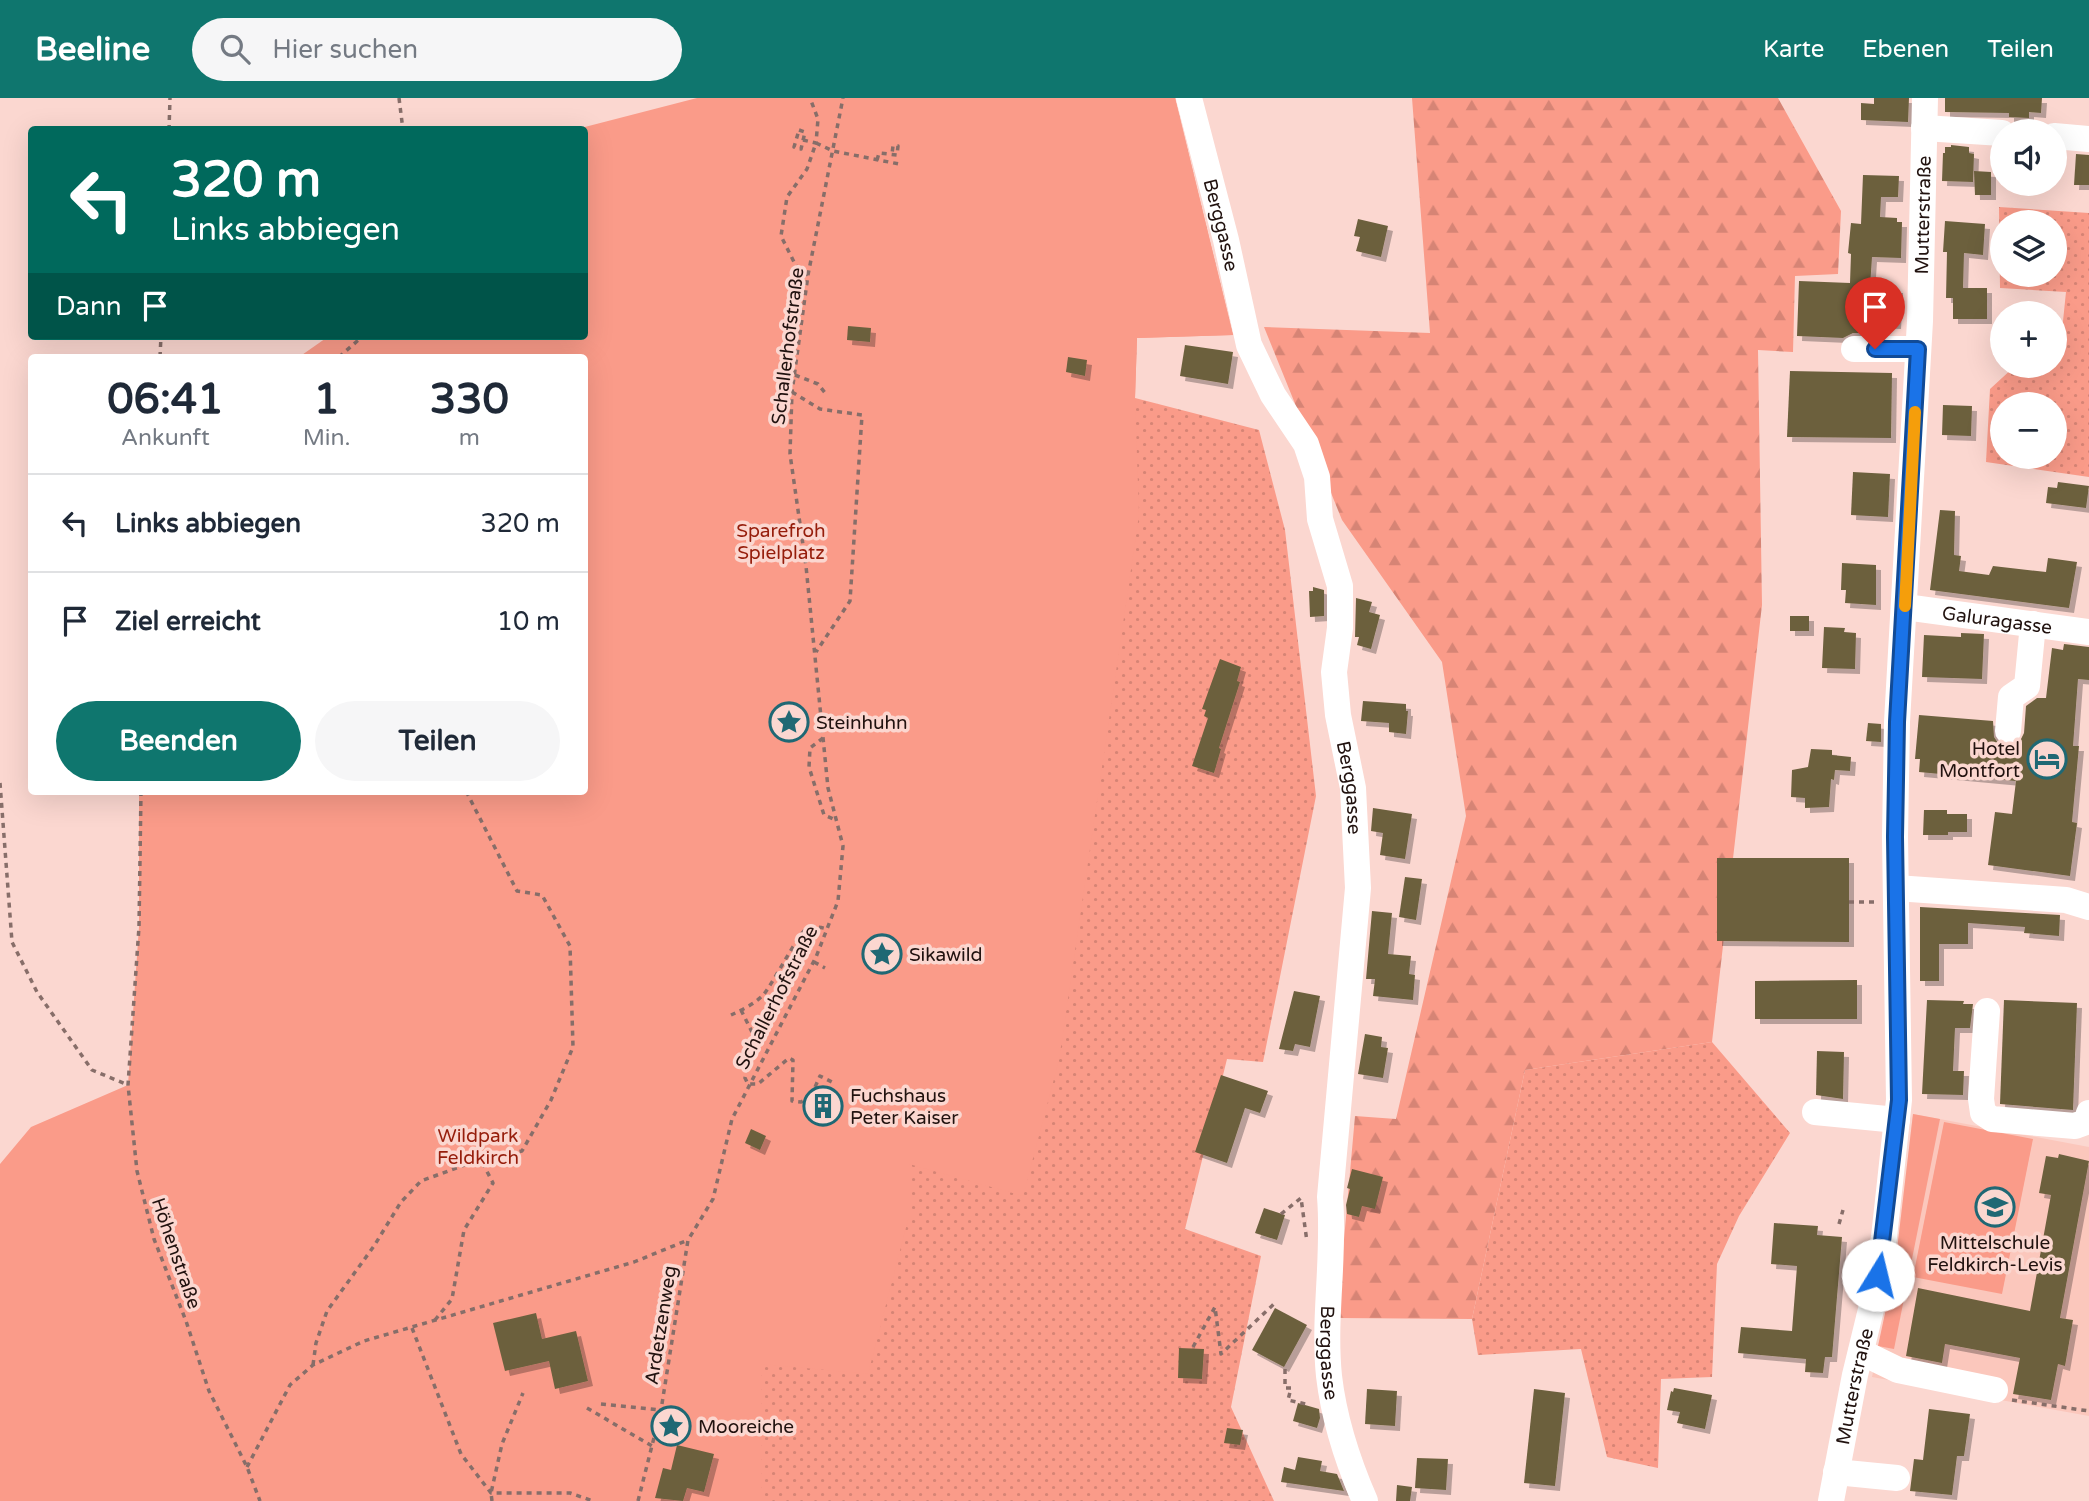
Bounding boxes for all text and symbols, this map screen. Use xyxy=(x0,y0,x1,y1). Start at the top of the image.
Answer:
search box xyxy=(192,18,682,81)
text: Beeline xyxy=(35,30,150,69)
icon: search xyxy=(216,30,254,68)
text: Hier suchen xyxy=(272,34,418,65)
text: Karte xyxy=(1763,35,1824,64)
text: Ebenen xyxy=(1862,35,1949,64)
text: Teilen xyxy=(1987,35,2054,64)
map controls xyxy=(1990,119,2067,469)
button: sound xyxy=(1990,119,2067,196)
text: 320 m xyxy=(171,151,321,210)
icon: left xyxy=(56,154,147,245)
street label: Mutterstraße xyxy=(1911,155,1936,275)
street label: Berggasse xyxy=(1198,176,1243,273)
button: layers xyxy=(1990,210,2067,287)
text: Links abbiegen xyxy=(171,211,400,249)
street label: Schallerhofstraße xyxy=(767,266,809,426)
pin xyxy=(1845,277,1905,349)
icon: arrive xyxy=(136,287,174,325)
icon: arrive xyxy=(1856,288,1894,326)
text: Dann xyxy=(56,291,122,322)
button: + xyxy=(1990,301,2067,378)
text: 06:41 xyxy=(107,374,224,425)
text: 1 xyxy=(313,374,340,425)
text: 330 xyxy=(430,374,509,425)
button: − xyxy=(1990,392,2067,469)
text: Ankunft xyxy=(121,424,210,452)
text: Min. xyxy=(303,424,350,452)
text: m xyxy=(459,424,480,452)
icon: left xyxy=(56,504,94,542)
text: Links abbiegen xyxy=(115,508,301,539)
text: 320 m xyxy=(480,508,560,539)
park label: Sparefroh Spielplatz xyxy=(736,520,826,564)
icon: arrive xyxy=(56,602,94,640)
street label: Galuragasse xyxy=(1941,602,2054,639)
text: Ziel erreicht xyxy=(115,606,261,637)
text: 10 m xyxy=(497,606,560,637)
button: Beenden xyxy=(56,701,301,781)
button: Teilen xyxy=(315,701,560,781)
place icon: Steinhuhn xyxy=(768,701,810,743)
place label: Steinhuhn xyxy=(816,712,908,734)
place label: Hotel Montfort xyxy=(1939,738,2020,782)
hotel icon: Hotel Montfort xyxy=(2026,738,2068,780)
street label: Berggasse xyxy=(1332,739,1365,835)
street label: Schallerhofstraße xyxy=(731,922,823,1073)
place icon: Sikawild xyxy=(861,933,903,975)
place label: Sikawild xyxy=(909,944,982,966)
building icon: Fuchshaus Peter Kaiser xyxy=(802,1085,844,1127)
place label: Fuchshaus Peter Kaiser xyxy=(850,1085,959,1129)
park label: Wildpark Feldkirch xyxy=(437,1125,519,1169)
school or university icon: Mittelschule Feldkirch-Levis xyxy=(1974,1186,2016,1228)
street label: Höhenstraße xyxy=(147,1195,205,1312)
place label: Mittelschule Feldkirch-Levis xyxy=(1927,1232,2063,1276)
position arrow xyxy=(1841,1238,1915,1312)
street label: Ardetzenweg xyxy=(641,1264,681,1386)
street label: Berggasse xyxy=(1315,1305,1342,1402)
street label: Mutterstraße xyxy=(1832,1326,1878,1447)
place icon: Mooreiche xyxy=(650,1405,692,1447)
place label: Mooreiche xyxy=(698,1416,794,1438)

